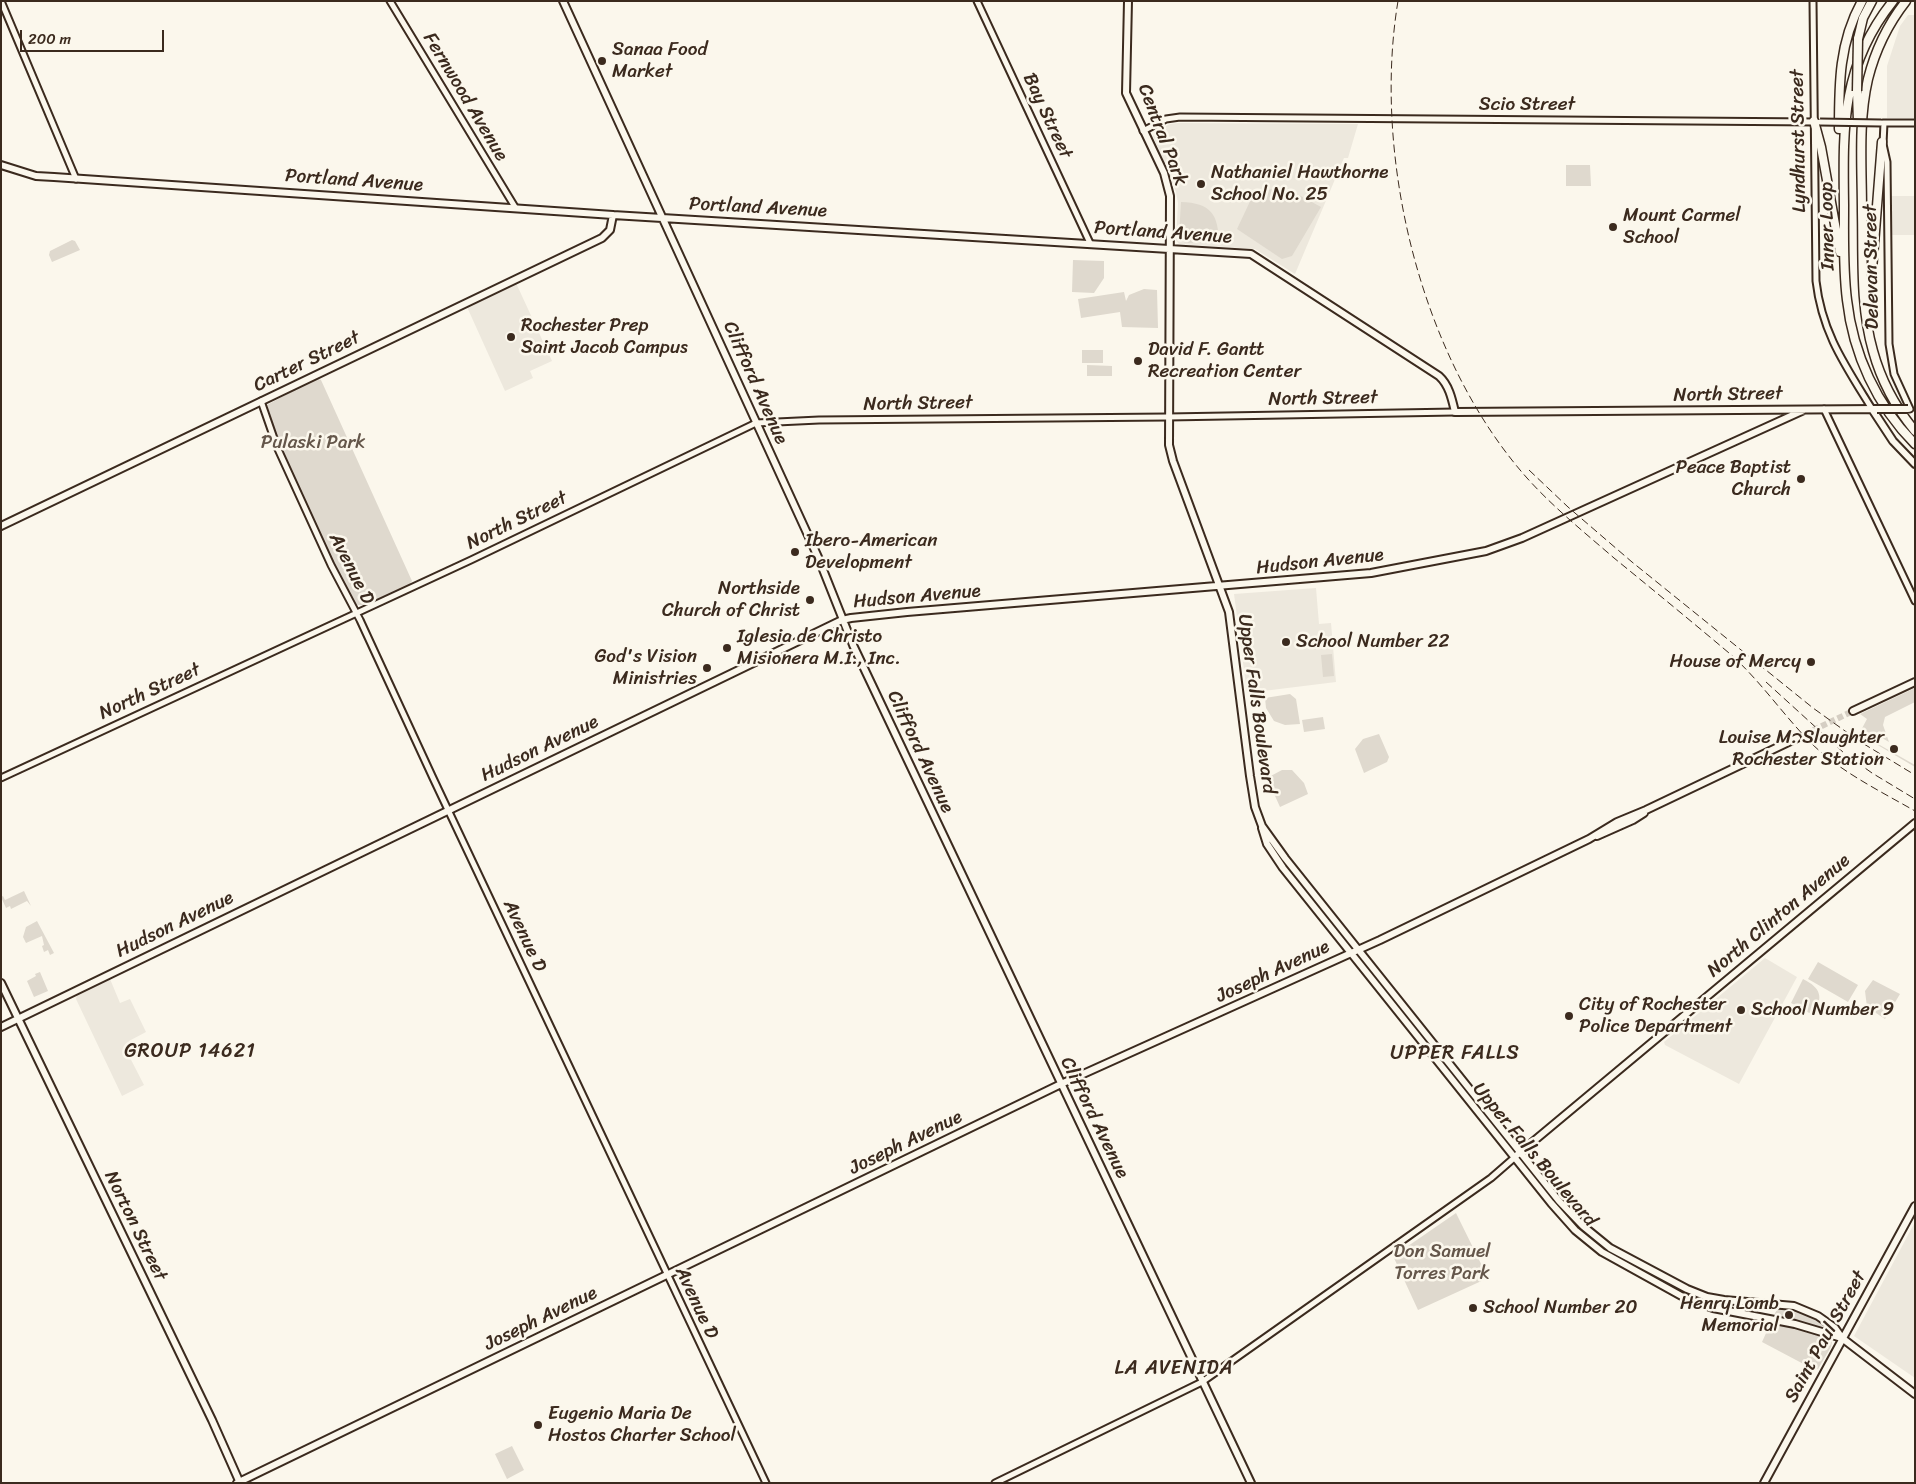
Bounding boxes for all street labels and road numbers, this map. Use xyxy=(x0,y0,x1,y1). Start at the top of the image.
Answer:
street label: Fernwood Avenue xyxy=(418,29,512,165)
street label: Lyndhurst Street xyxy=(1786,69,1812,213)
street label: Bay Street xyxy=(1017,70,1077,162)
street label: Central Park xyxy=(1132,81,1192,189)
street label: Scio Street xyxy=(1479,94,1575,116)
street label: Portland Avenue xyxy=(284,165,424,197)
street label: Inner Loop xyxy=(1816,181,1840,271)
street label: Portland Avenue xyxy=(688,193,828,223)
street label: Delevan Street xyxy=(1860,204,1884,330)
street label: Portland Avenue xyxy=(1093,217,1233,249)
street label: Clifford Avenue xyxy=(718,318,792,448)
street label: Carter Street xyxy=(250,327,364,397)
street label: North Street xyxy=(1673,383,1783,407)
street label: North Street xyxy=(1268,387,1378,411)
street label: North Street xyxy=(863,392,973,416)
street label: North Street xyxy=(463,487,571,555)
street label: Avenue D xyxy=(323,530,379,608)
street label: Hudson Avenue xyxy=(1255,544,1385,580)
street label: Hudson Avenue xyxy=(852,580,982,614)
street label: Upper Falls Boulevard xyxy=(1232,613,1280,795)
street label: North Street xyxy=(96,659,204,725)
street label: Clifford Avenue xyxy=(882,687,958,817)
street label: Hudson Avenue xyxy=(478,711,602,787)
street label: North Clinton Avenue xyxy=(1703,850,1855,982)
street label: Hudson Avenue xyxy=(113,887,237,963)
street label: Avenue D xyxy=(497,896,551,976)
street label: Joseph Avenue xyxy=(1213,936,1333,1008)
street label: Clifford Avenue xyxy=(1055,1054,1133,1182)
street label: Upper Falls Boulevard xyxy=(1467,1078,1601,1232)
street label: Joseph Avenue xyxy=(846,1106,966,1180)
street label: Norton Street xyxy=(99,1168,171,1284)
street label: Avenue D xyxy=(669,1263,723,1343)
street label: Saint Paul Street xyxy=(1780,1267,1872,1407)
street label: Joseph Avenue xyxy=(481,1282,601,1356)

